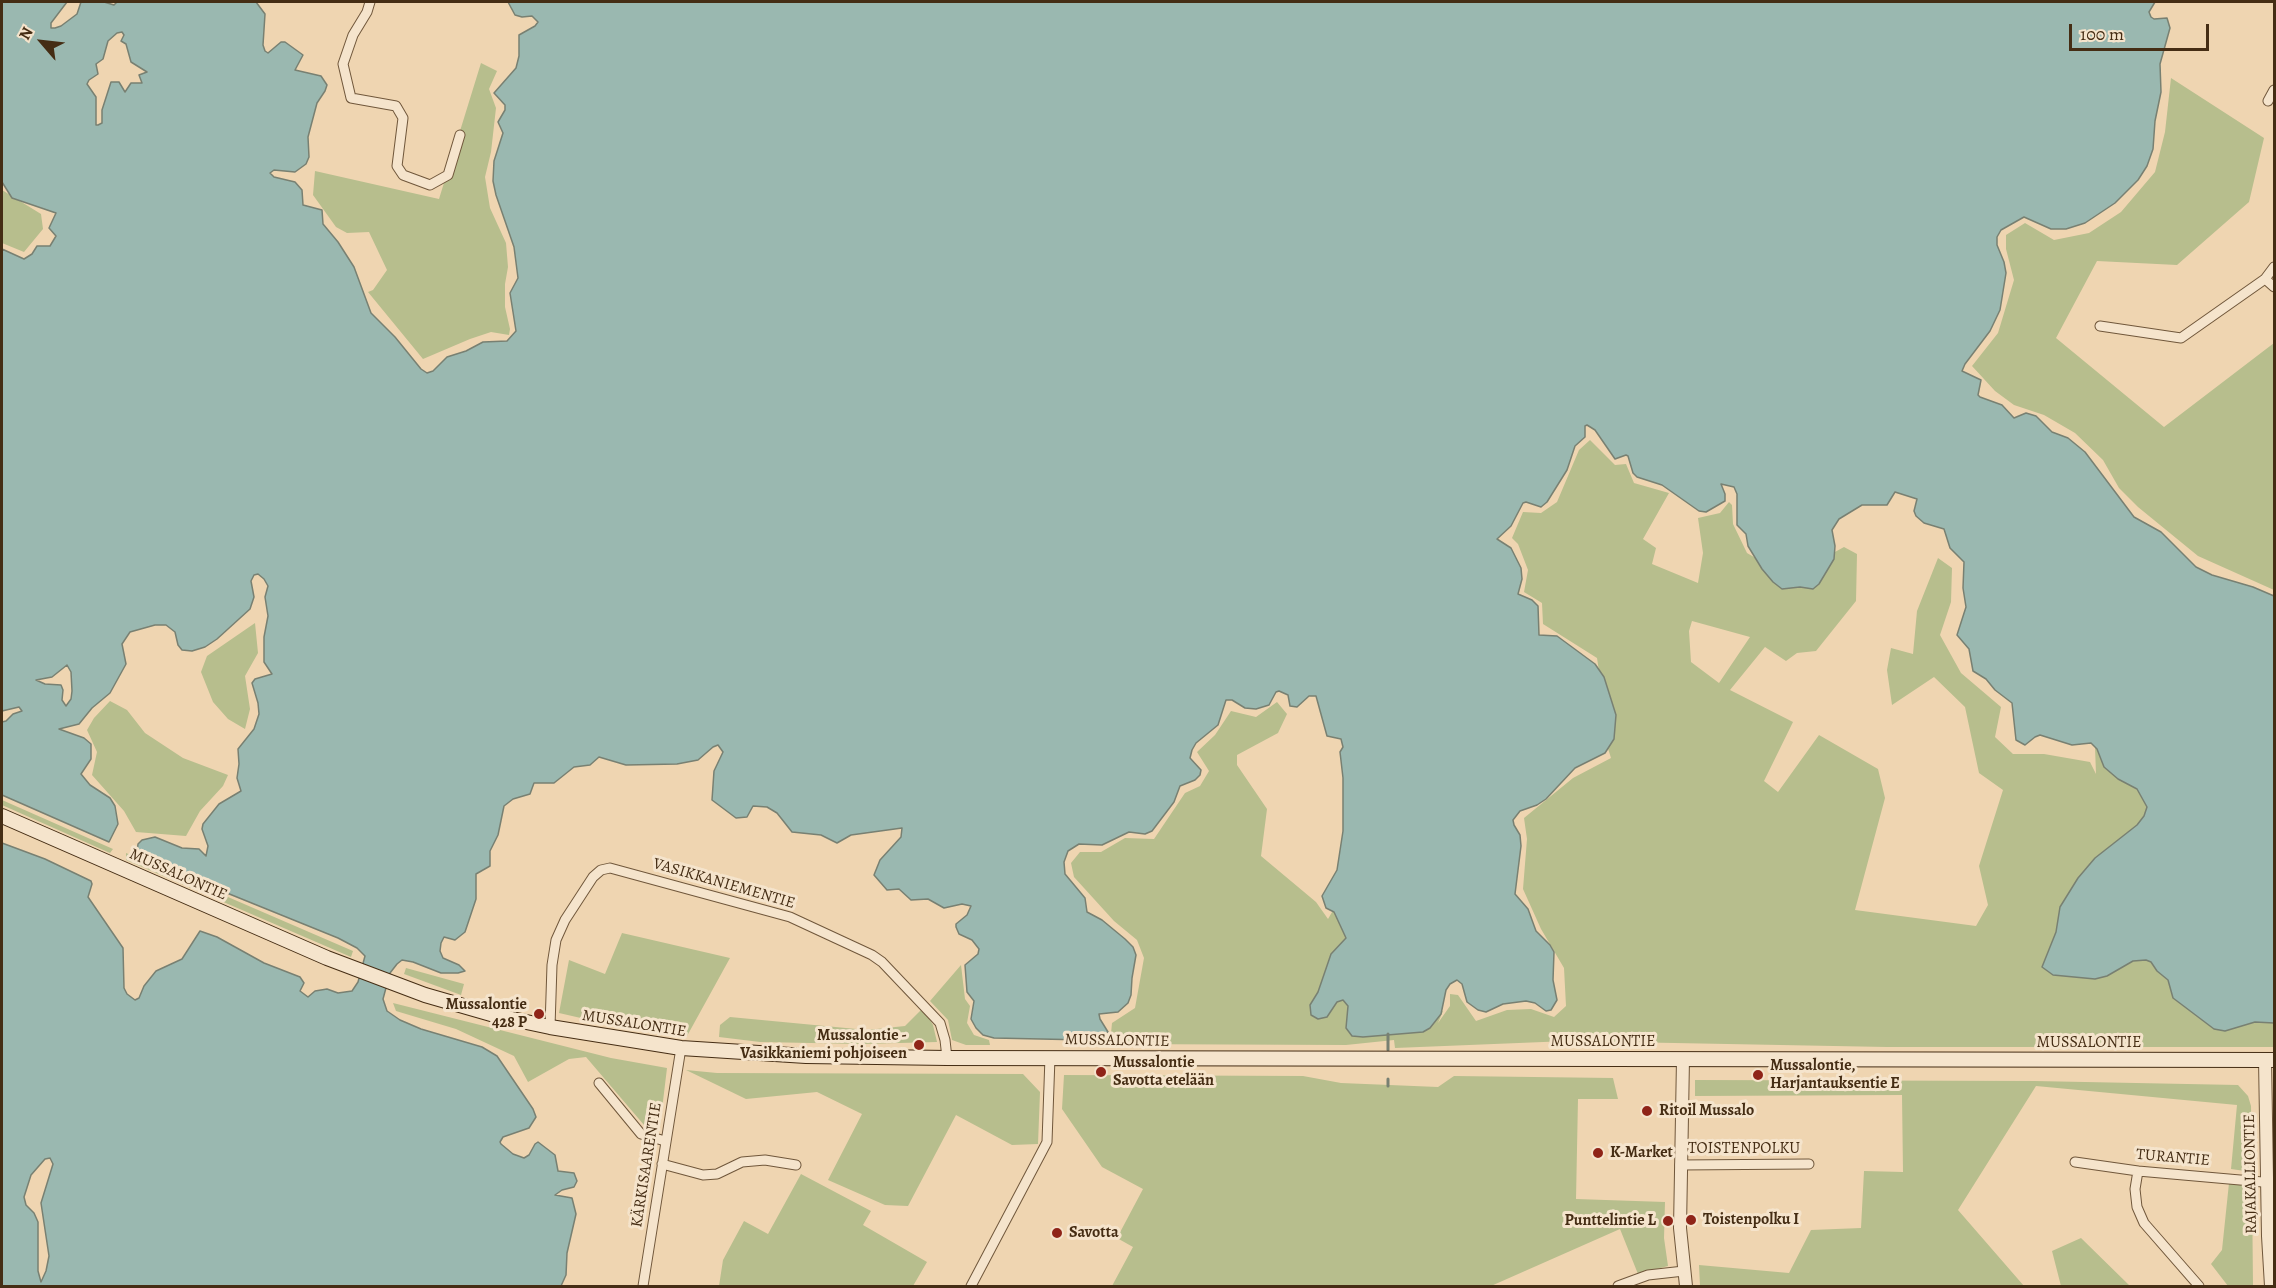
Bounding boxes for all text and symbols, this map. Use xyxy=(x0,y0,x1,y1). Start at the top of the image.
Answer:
north arrow xyxy=(12,12,72,72)
scale bar xyxy=(2072,12,2212,50)
text: 100 m xyxy=(2080,22,2124,46)
text: N xyxy=(14,23,39,44)
street label: MUSSALONTIE xyxy=(126,845,230,905)
street label: VASIKKANIEMENTIE xyxy=(651,855,797,913)
place label: Mussalontie 428 P xyxy=(445,995,527,1033)
street label: MUSSALONTIE xyxy=(581,1006,687,1042)
marker: Mussalontie 428 P xyxy=(532,1007,546,1021)
place label: Mussalontie - Vasikkaniemi pohjoiseen xyxy=(740,1026,907,1064)
street label: MUSSALONTIE xyxy=(1064,1030,1170,1052)
street label: MUSSALONTIE xyxy=(1550,1032,1656,1052)
street label: MUSSALONTIE xyxy=(2036,1033,2142,1053)
marker: Mussalontie - Vasikkaniemi pohjoiseen xyxy=(912,1038,926,1052)
place label: Mussalontie Savotta etelään xyxy=(1113,1053,1214,1091)
place label: Mussalontie, Harjantauksentie E xyxy=(1770,1056,1900,1094)
marker: Mussalontie Savotta etelään xyxy=(1094,1065,1108,1079)
marker: Mussalontie, Harjantauksentie E xyxy=(1751,1068,1765,1082)
street label: KÄRKISAARENTIE xyxy=(628,1101,666,1229)
place label: Ritoil Mussalo xyxy=(1659,1101,1754,1121)
marker: Ritoil Mussalo xyxy=(1640,1104,1654,1118)
street label: RAJAKALLIONTIE xyxy=(2240,1114,2262,1234)
street label: TOISTENPOLKU xyxy=(1688,1139,1800,1159)
place label: K-Market xyxy=(1610,1143,1673,1163)
street label: TURANTIE xyxy=(2135,1145,2211,1171)
marker: K-Market xyxy=(1591,1146,1605,1160)
place label: Toistenpolku I xyxy=(1703,1210,1799,1230)
place label: Punttelintie L xyxy=(1565,1211,1656,1231)
marker: Toistenpolku I xyxy=(1684,1213,1698,1227)
marker: Punttelintie L xyxy=(1661,1214,1675,1228)
place label: Savotta xyxy=(1069,1223,1119,1243)
marker: Savotta xyxy=(1050,1226,1064,1240)

